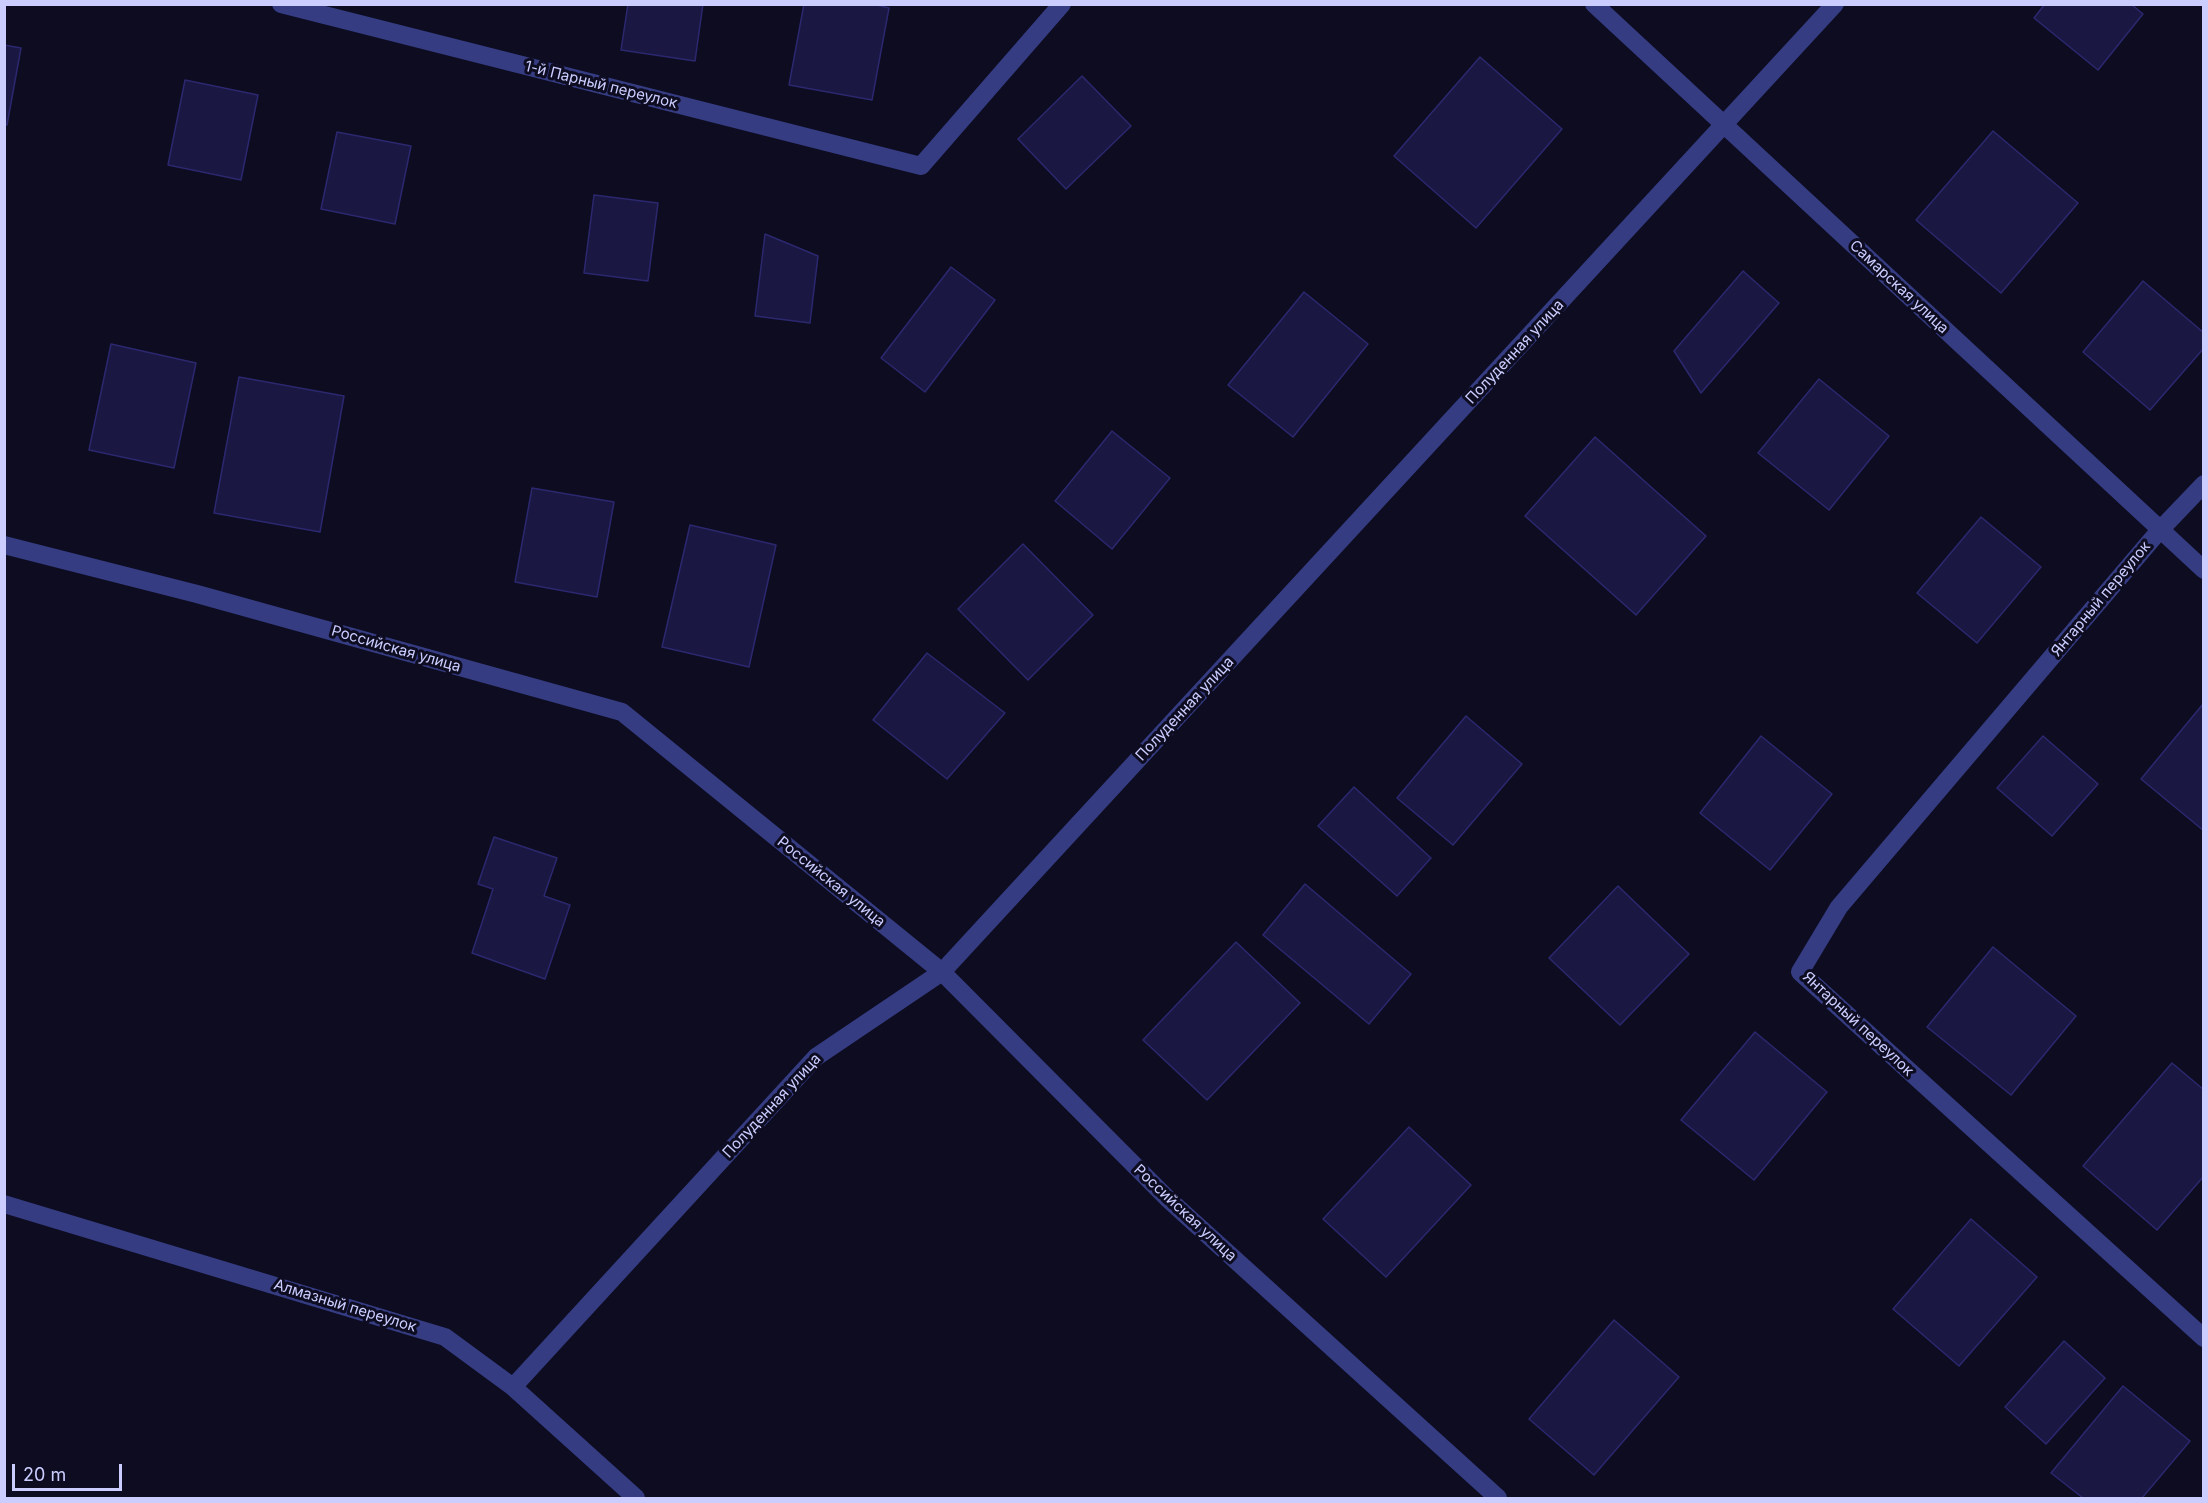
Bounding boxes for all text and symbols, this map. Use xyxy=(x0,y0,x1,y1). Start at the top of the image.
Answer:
street label: 1-й Парный переулок xyxy=(523,57,679,113)
street label: Самарская улица xyxy=(1846,236,1952,338)
street label: Полуденная улица xyxy=(1462,296,1568,408)
street label: Янтарный переулок xyxy=(2048,538,2154,660)
street label: Российская улица xyxy=(329,622,463,676)
street label: Полуденная улица xyxy=(1132,653,1238,765)
street label: Российская улица xyxy=(773,833,889,931)
street label: Янтарный переулок xyxy=(1799,968,1917,1080)
street label: Полуденная улица xyxy=(719,1050,825,1162)
street label: Российская улица xyxy=(1130,1161,1240,1265)
street label: Алмазный переулок xyxy=(272,1276,418,1336)
scale bar xyxy=(15,1452,124,1490)
text: 20 m xyxy=(23,1464,66,1485)

